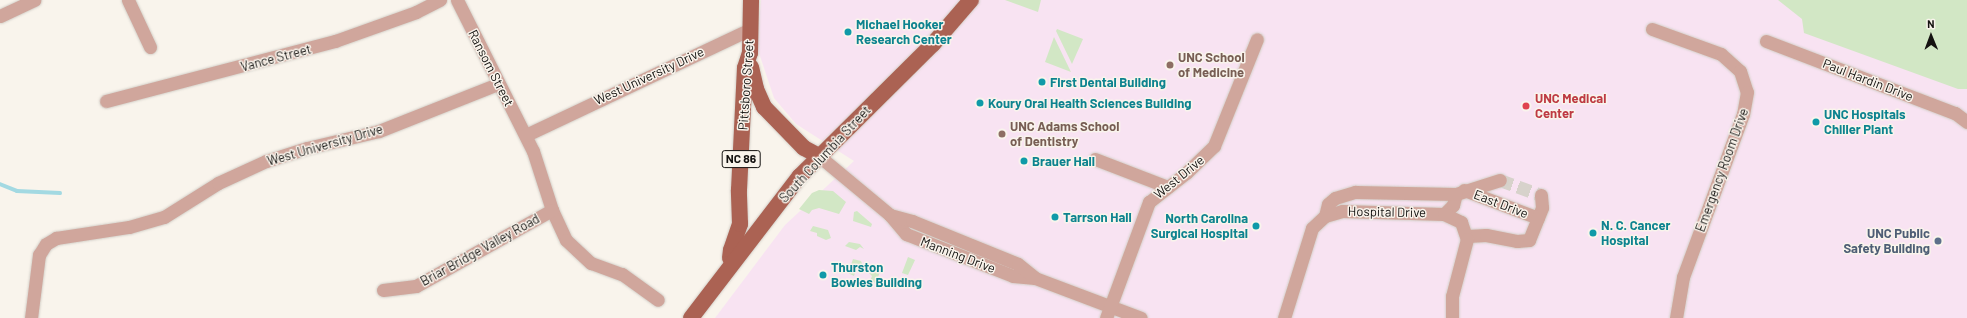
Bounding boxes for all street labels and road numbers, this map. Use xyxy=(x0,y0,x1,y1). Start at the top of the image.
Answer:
street label: Ransom Street xyxy=(465,27,517,109)
street label: Pittsboro Street xyxy=(735,39,757,131)
street label: Vance Street xyxy=(239,41,313,75)
street label: West University Drive xyxy=(592,44,706,108)
street label: Paul Hardin Drive xyxy=(1821,56,1915,104)
street label: South Columbia Street xyxy=(776,102,874,206)
street label: Emergency Room Drive xyxy=(1692,106,1752,234)
street label: West University Drive xyxy=(265,121,385,169)
road number: NC 86 xyxy=(721,149,761,169)
street label: West Drive xyxy=(1151,152,1207,202)
street label: East Drive xyxy=(1472,186,1530,222)
street label: Hospital Drive xyxy=(1348,204,1426,220)
street label: Briar Bridge Valley Road xyxy=(418,211,542,289)
street label: Manning Drive xyxy=(918,234,998,276)

